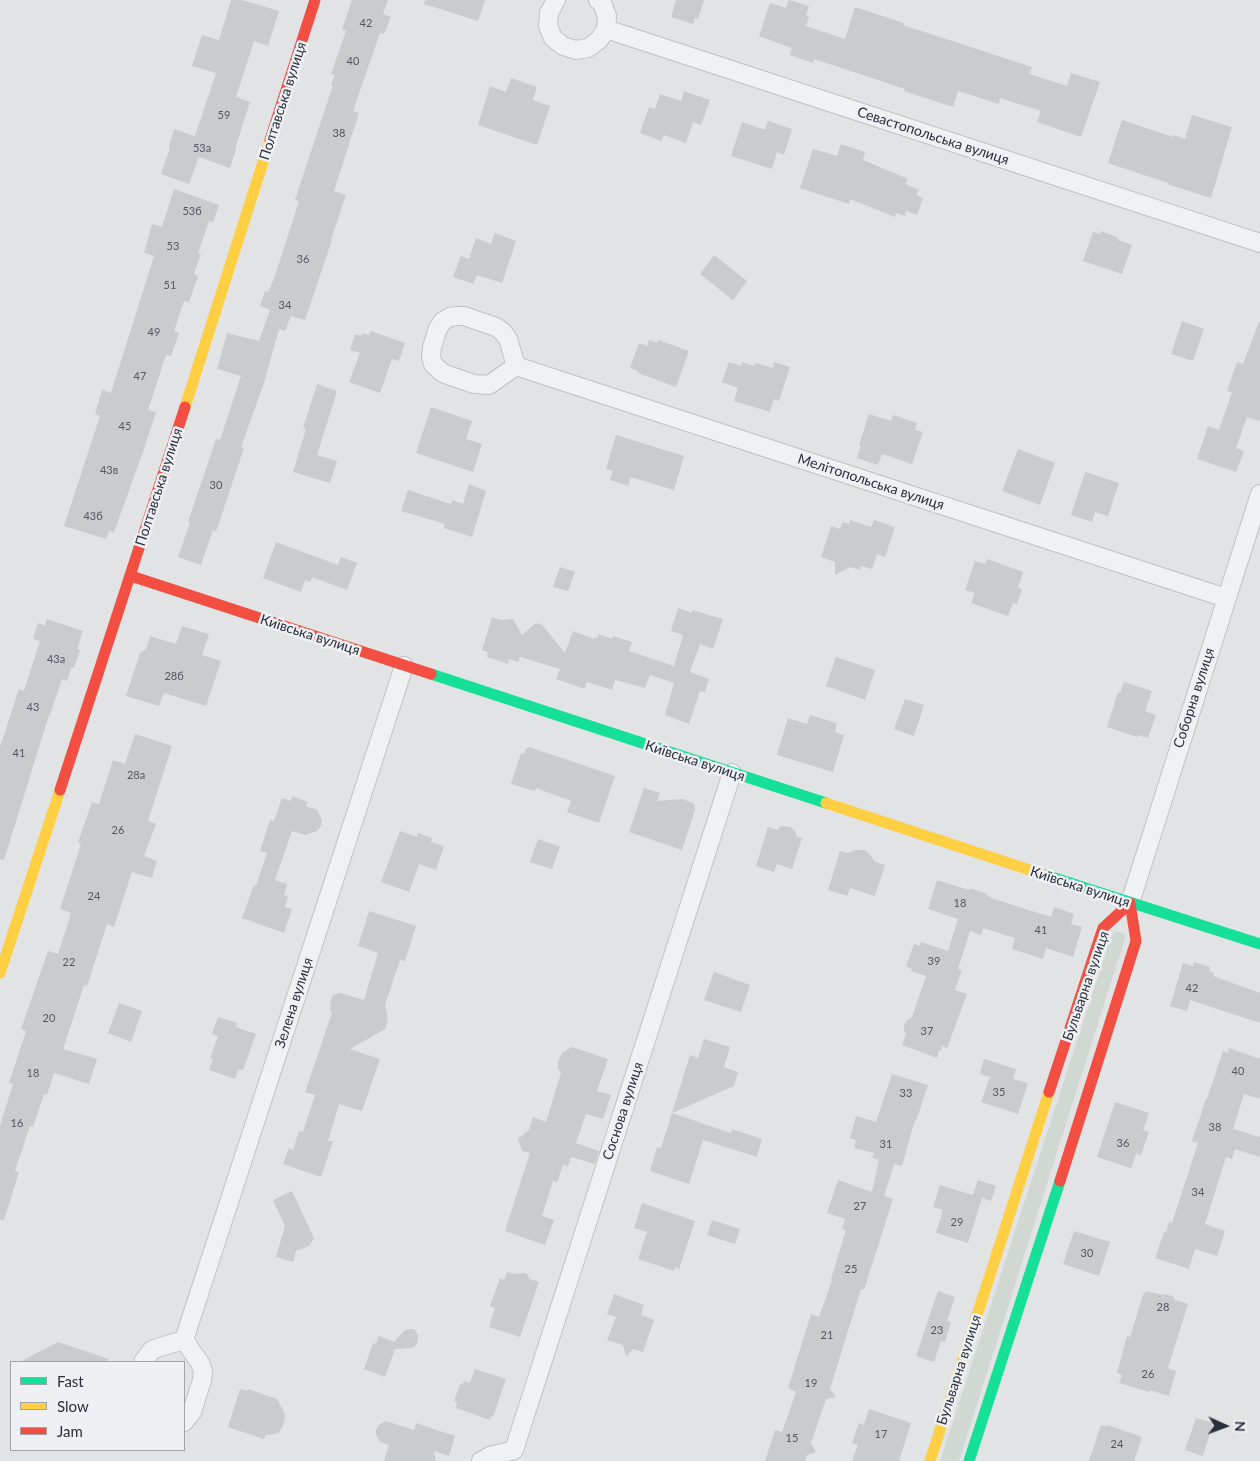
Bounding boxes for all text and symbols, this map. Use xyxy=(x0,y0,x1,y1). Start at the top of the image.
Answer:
house number: 42 xyxy=(360,16,372,30)
street label: Полтавська вулиця xyxy=(256,40,310,162)
house number: 40 xyxy=(347,54,359,68)
street label: Севастопольська вулиця xyxy=(855,104,1011,168)
house number: 59 xyxy=(218,108,230,122)
house number: 38 xyxy=(333,126,345,140)
house number: 53а xyxy=(193,141,211,155)
house number: 53б xyxy=(182,204,202,218)
house number: 53 xyxy=(167,239,179,253)
house number: 36 xyxy=(297,252,309,266)
house number: 51 xyxy=(164,278,176,292)
house number: 34 xyxy=(279,298,291,312)
house number: 49 xyxy=(148,325,160,339)
house number: 47 xyxy=(134,369,146,383)
house number: 45 xyxy=(119,419,131,433)
street label: Полтавська вулиця xyxy=(132,426,186,548)
street label: Мелітопольська вулиця xyxy=(796,450,946,514)
house number: 43в xyxy=(100,463,118,477)
house number: 30 xyxy=(210,478,222,492)
house number: 43б xyxy=(83,509,103,523)
street label: Київська вулиця xyxy=(258,611,362,659)
street label: Соборна вулиця xyxy=(1170,646,1218,750)
house number: 43а xyxy=(47,652,65,666)
house number: 28б xyxy=(164,669,184,683)
house number: 43 xyxy=(27,700,39,714)
street label: Київська вулиця xyxy=(643,737,747,785)
house number: 41 xyxy=(13,746,25,760)
house number: 28а xyxy=(127,768,145,782)
house number: 26 xyxy=(112,823,124,837)
street label: Київська вулиця xyxy=(1028,863,1132,911)
house number: 24 xyxy=(88,889,100,903)
house number: 18 xyxy=(954,896,966,910)
house number: 41 xyxy=(1035,923,1047,937)
street label: Бульварна вулиця xyxy=(1059,929,1113,1043)
house number: 39 xyxy=(928,954,940,968)
house number: 22 xyxy=(63,955,75,969)
street label: Зелена вулиця xyxy=(271,956,317,1050)
house number: 42 xyxy=(1186,981,1198,995)
house number: 20 xyxy=(43,1011,55,1025)
house number: 37 xyxy=(921,1024,933,1038)
street label: Соснова вулиця xyxy=(599,1060,647,1162)
house number: 40 xyxy=(1232,1064,1244,1078)
house number: 18 xyxy=(27,1066,39,1080)
house number: 35 xyxy=(993,1085,1005,1099)
house number: 33 xyxy=(900,1086,912,1100)
house number: 16 xyxy=(11,1116,23,1130)
house number: 38 xyxy=(1209,1120,1221,1134)
house number: 36 xyxy=(1117,1136,1129,1150)
house number: 31 xyxy=(880,1137,892,1151)
house number: 34 xyxy=(1192,1185,1204,1199)
house number: 27 xyxy=(854,1199,866,1213)
house number: 29 xyxy=(951,1215,963,1229)
house number: 30 xyxy=(1081,1246,1093,1260)
house number: 25 xyxy=(845,1262,857,1276)
house number: 28 xyxy=(1157,1300,1169,1314)
street label: Бульварна вулиця xyxy=(933,1313,985,1427)
house number: 23 xyxy=(931,1323,943,1337)
house number: 21 xyxy=(821,1328,833,1342)
legend xyxy=(10,1361,185,1451)
house number: 26 xyxy=(1142,1367,1154,1381)
text: Fast xyxy=(57,1372,84,1390)
house number: 19 xyxy=(805,1376,817,1390)
text: Slow xyxy=(57,1397,89,1415)
north arrow xyxy=(1200,1401,1250,1451)
text: N xyxy=(1232,1421,1249,1432)
text: Jam xyxy=(57,1422,83,1440)
house number: 17 xyxy=(875,1427,887,1441)
house number: 15 xyxy=(786,1431,798,1445)
house number: 24 xyxy=(1111,1437,1123,1451)

